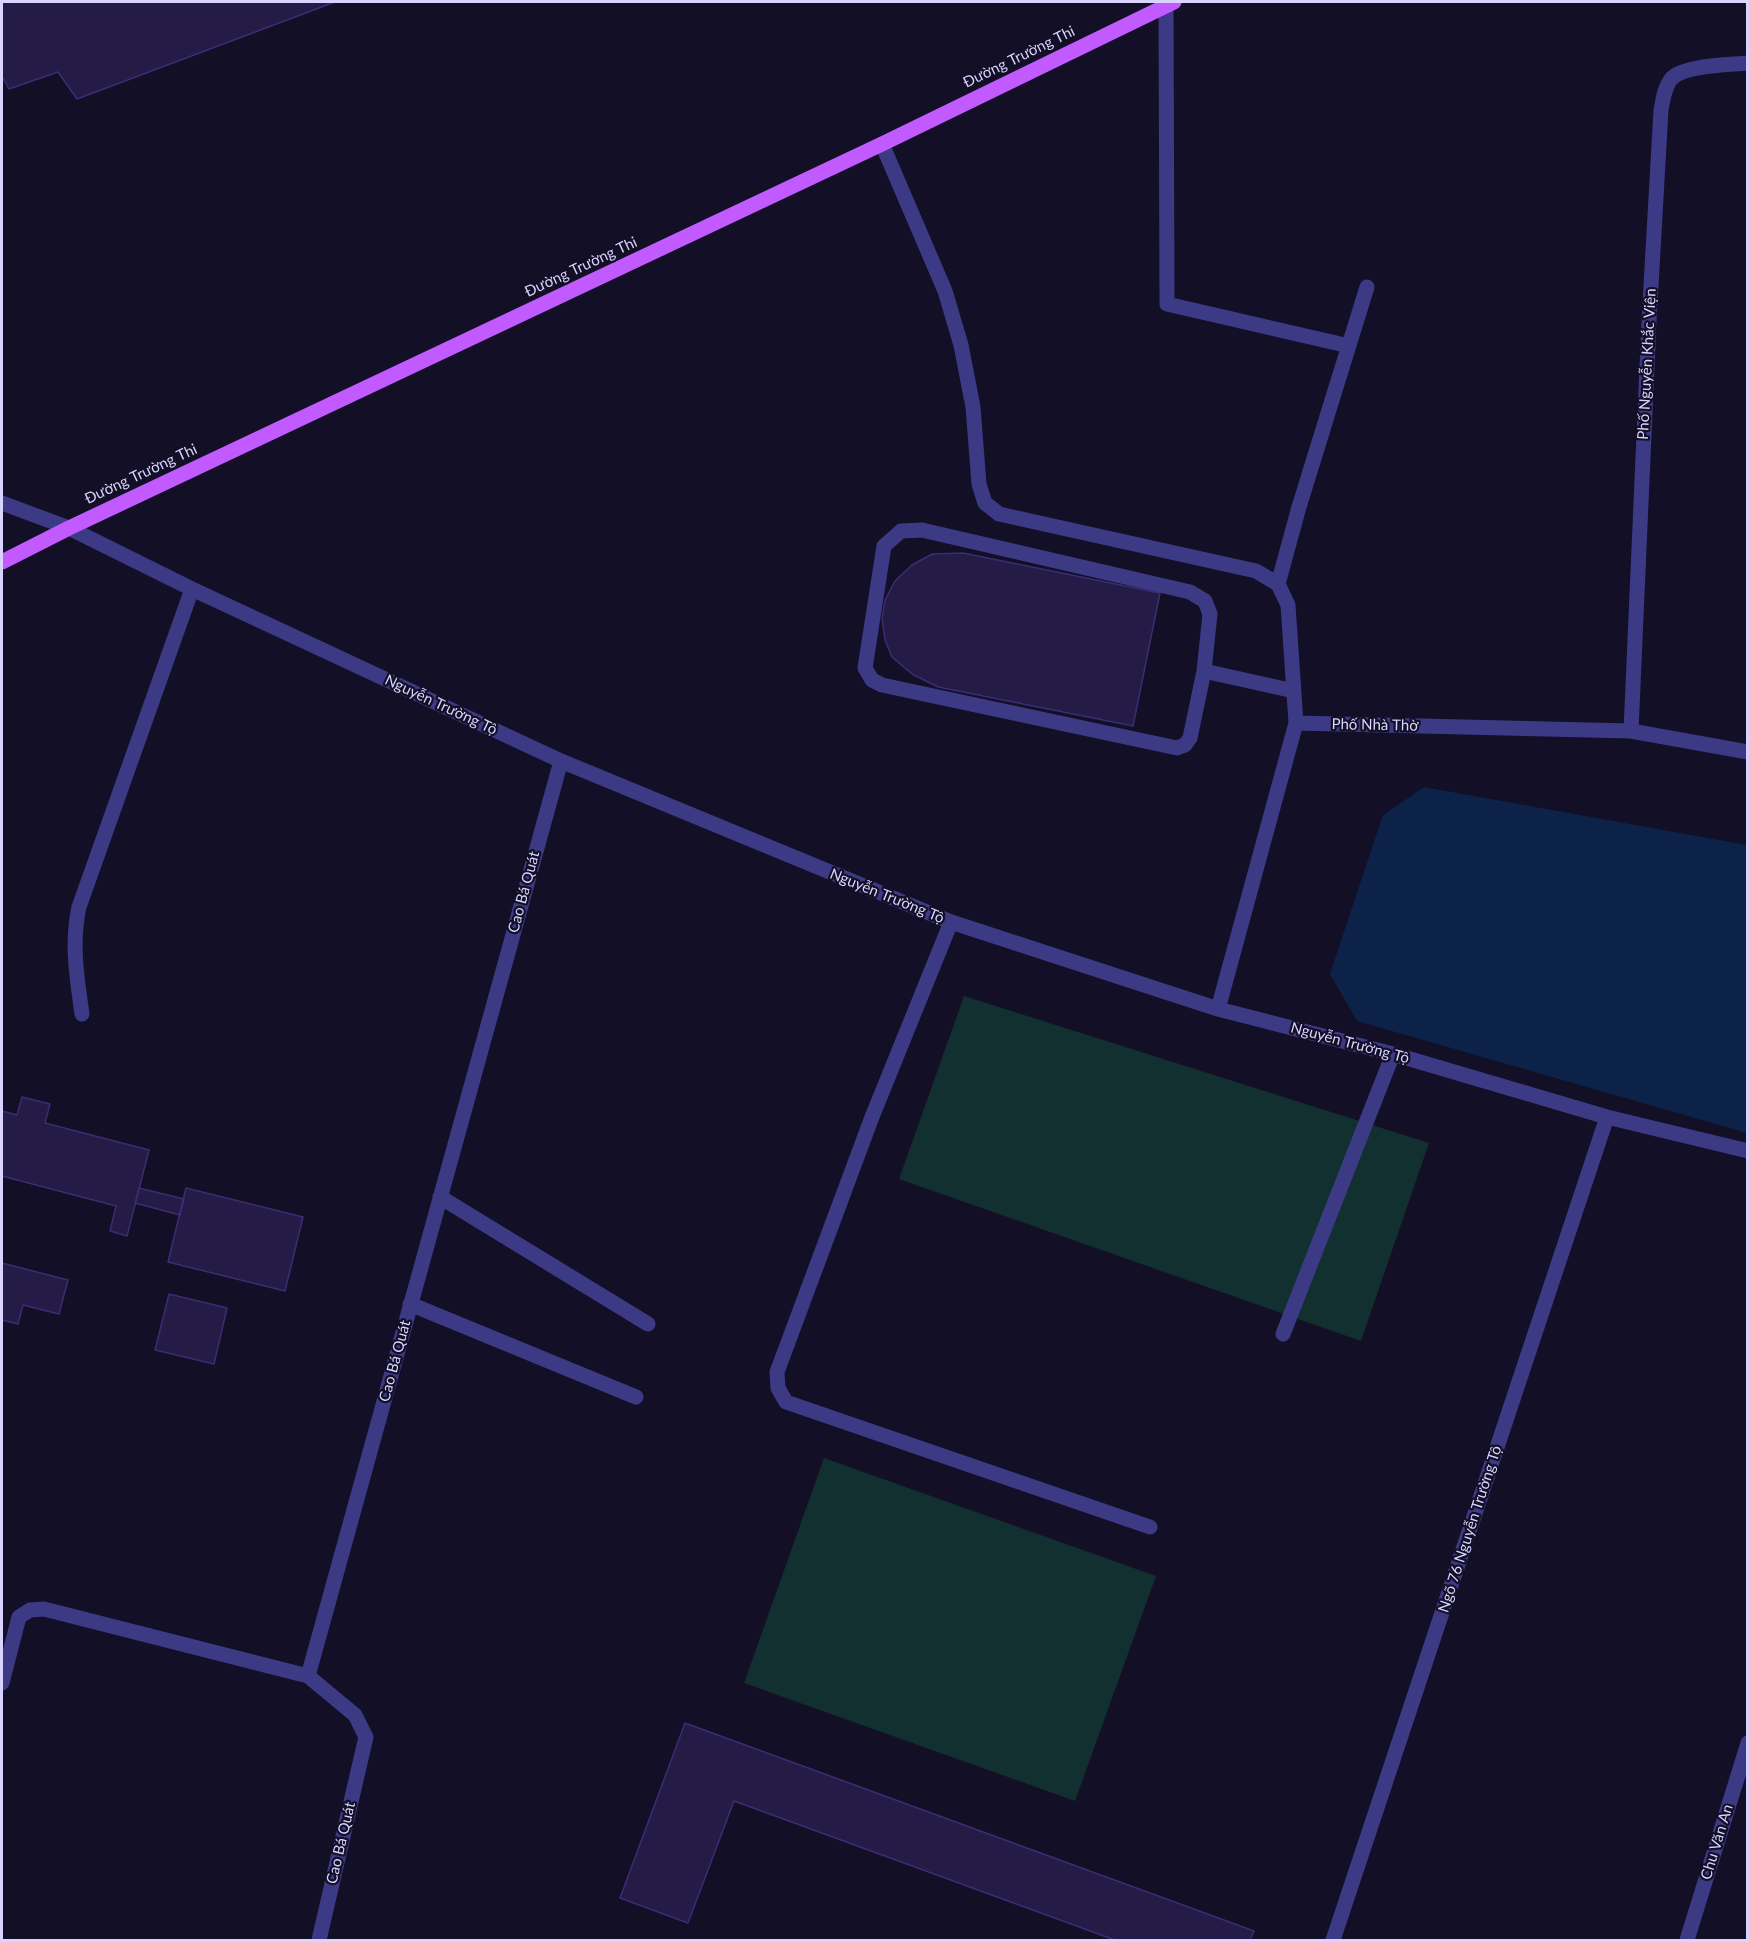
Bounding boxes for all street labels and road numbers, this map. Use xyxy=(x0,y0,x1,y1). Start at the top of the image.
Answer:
street label: Đường Trường Thi xyxy=(960,22,1078,92)
street label: Đường Trường Thi xyxy=(522,233,640,301)
street label: Phố Nguyễn Khắc Viện xyxy=(1634,288,1660,440)
street label: Đường Trường Thi xyxy=(82,440,200,508)
street label: Nguyễn Trường Tộ xyxy=(382,671,500,739)
street label: Phố Nhà Thờ xyxy=(1331,715,1419,735)
street label: Cao Bá Quát xyxy=(504,849,544,935)
street label: Nguyễn Trường Tộ xyxy=(827,865,947,927)
street label: Nguyễn Trường Tộ xyxy=(1289,1019,1411,1067)
street label: Cao Bá Quát xyxy=(375,1318,415,1404)
street label: Ngõ 76 Nguyễn Trường Tộ xyxy=(1434,1443,1506,1615)
street label: Cao Bá Quát xyxy=(323,1800,359,1886)
street label: Chu Văn An xyxy=(1697,1802,1737,1882)

